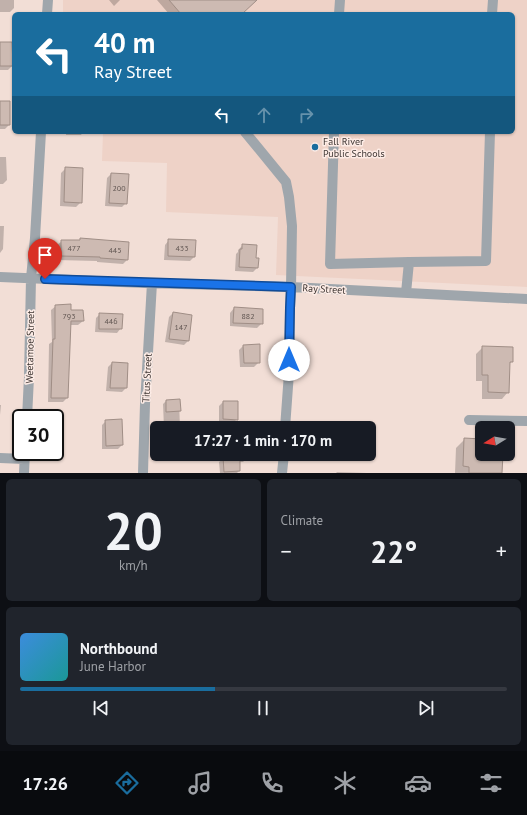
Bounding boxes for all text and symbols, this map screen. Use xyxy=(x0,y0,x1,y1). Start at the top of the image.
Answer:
text: 40 m xyxy=(94,24,155,61)
icon: left xyxy=(28,28,80,80)
text: Ray Street xyxy=(94,60,172,83)
icon: left xyxy=(211,104,233,126)
icon: ahead xyxy=(253,104,275,126)
icon: right xyxy=(295,104,317,126)
place label: Fall River Public Schools xyxy=(323,135,385,160)
marker: Fall River Public Schools xyxy=(310,142,320,152)
house number: 200 xyxy=(112,183,126,193)
pin xyxy=(28,238,62,279)
house number: 477 xyxy=(67,243,81,253)
house number: 433 xyxy=(175,243,189,253)
icon: arrive xyxy=(34,244,56,266)
house number: 445 xyxy=(108,245,122,255)
street label: Ray Street xyxy=(302,281,347,297)
street label: Weetamoe Street xyxy=(23,310,37,384)
house number: 793 xyxy=(62,311,76,321)
house number: 882 xyxy=(241,311,255,321)
house number: 446 xyxy=(104,316,118,326)
house number: 147 xyxy=(174,322,188,332)
position arrow xyxy=(268,339,310,381)
street label: Titus Street xyxy=(139,352,155,403)
speed limit sign: 30 xyxy=(12,409,64,461)
north arrow xyxy=(475,421,515,461)
map controls xyxy=(475,421,515,461)
text: 17:27 · 1 min · 170 m xyxy=(194,431,332,450)
text: 20 xyxy=(104,497,163,564)
text: Climate xyxy=(281,512,323,529)
text: 22° xyxy=(370,532,417,571)
text: − xyxy=(281,537,292,565)
text: + xyxy=(496,537,507,565)
text: km/h xyxy=(119,557,148,574)
text: Northbound xyxy=(80,639,157,658)
text: June Harbor xyxy=(80,658,146,675)
icon: previous xyxy=(90,697,112,719)
icon: pause xyxy=(252,697,274,719)
icon: next xyxy=(415,697,437,719)
icon: directions xyxy=(113,769,141,797)
icon: music xyxy=(186,769,214,797)
icon: phone xyxy=(258,769,286,797)
icon: climate xyxy=(331,769,359,797)
icon: car xyxy=(404,769,432,797)
icon: filters xyxy=(477,769,505,797)
text: 17:26 xyxy=(22,772,68,795)

